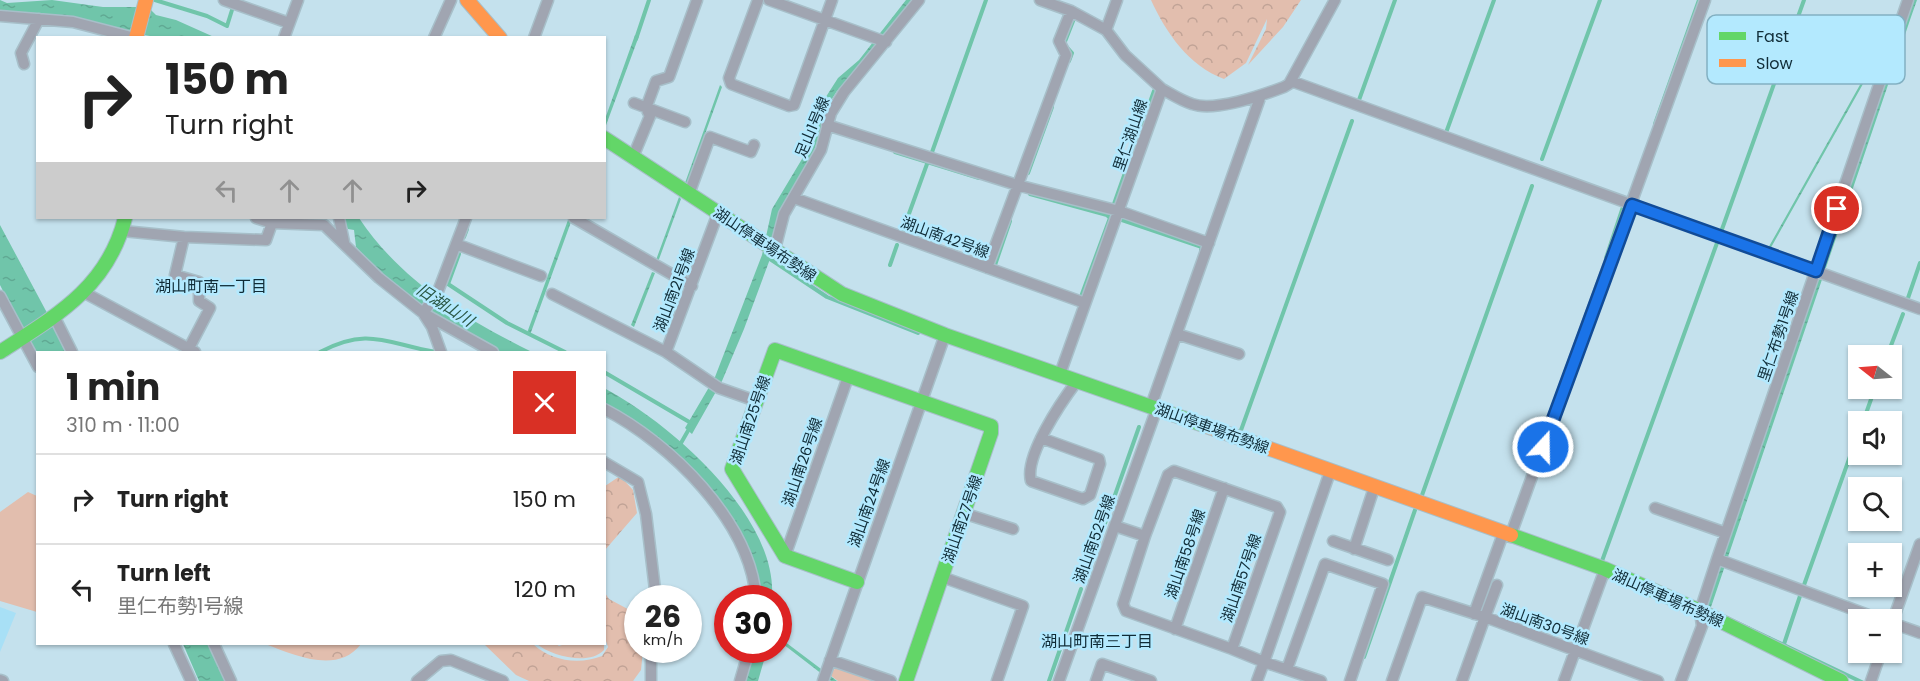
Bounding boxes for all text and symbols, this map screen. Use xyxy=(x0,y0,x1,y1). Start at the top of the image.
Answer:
legend xyxy=(1707,15,1905,84)
text: Fast xyxy=(1756,25,1789,48)
text: 150 m xyxy=(165,50,289,109)
text: Slow xyxy=(1756,52,1793,75)
icon: right xyxy=(66,60,144,138)
street label: 足山1号線 xyxy=(790,93,834,161)
street label: 里仁湖山線 xyxy=(1108,96,1152,174)
text: Turn right xyxy=(165,106,294,143)
icon: left xyxy=(210,174,243,207)
icon: ahead xyxy=(273,174,306,207)
icon: ahead xyxy=(336,174,369,207)
icon: right xyxy=(399,174,432,207)
pin xyxy=(1811,183,1862,234)
icon: arrive xyxy=(1820,192,1853,225)
street label: 湖山停車場布勢線 xyxy=(709,202,821,286)
street label: 湖山南42号線 xyxy=(898,211,992,263)
street label: 湖山南21号線 xyxy=(648,245,700,335)
district label: 湖山町南一丁目 xyxy=(155,275,267,298)
water label: 旧湖山川 xyxy=(412,278,480,333)
street label: 里仁布勢1号線 xyxy=(1753,288,1803,384)
north arrow xyxy=(1848,345,1902,399)
map controls xyxy=(1848,345,1902,663)
text: 1 min xyxy=(66,362,160,413)
button: close xyxy=(513,371,576,434)
street label: 湖山南25号線 xyxy=(725,373,775,467)
street label: 湖山停車場布勢線 xyxy=(1152,398,1272,458)
text: 310 m · 11:00 xyxy=(66,411,180,439)
button: sound xyxy=(1848,411,1902,465)
street label: 湖山南26号線 xyxy=(777,415,827,509)
position arrow xyxy=(1511,415,1575,479)
street label: 湖山南24号線 xyxy=(843,456,895,550)
street label: 湖山南27号線 xyxy=(937,472,987,566)
button: search xyxy=(1848,477,1902,531)
icon: right xyxy=(66,483,99,516)
text: Turn right xyxy=(117,484,228,515)
text: 150 m xyxy=(513,484,576,515)
street label: 湖山南52号線 xyxy=(1068,492,1120,586)
street label: 湖山南58号線 xyxy=(1160,506,1210,602)
street label: 湖山南57号線 xyxy=(1216,531,1266,625)
button: + xyxy=(1848,543,1902,597)
text: Turn left xyxy=(117,558,211,589)
street label: 湖山停車場布勢線 xyxy=(1609,564,1727,632)
icon: left xyxy=(66,573,99,606)
text: 120 m xyxy=(514,574,576,605)
speed limit sign: 30 xyxy=(714,585,792,663)
text: 里仁布勢1号線 xyxy=(117,592,243,620)
text: 26 xyxy=(645,595,681,638)
street label: 湖山南30号線 xyxy=(1498,598,1592,650)
button: − xyxy=(1848,609,1902,663)
text: km/h xyxy=(643,629,683,650)
district label: 湖山町南三丁目 xyxy=(1041,630,1153,653)

